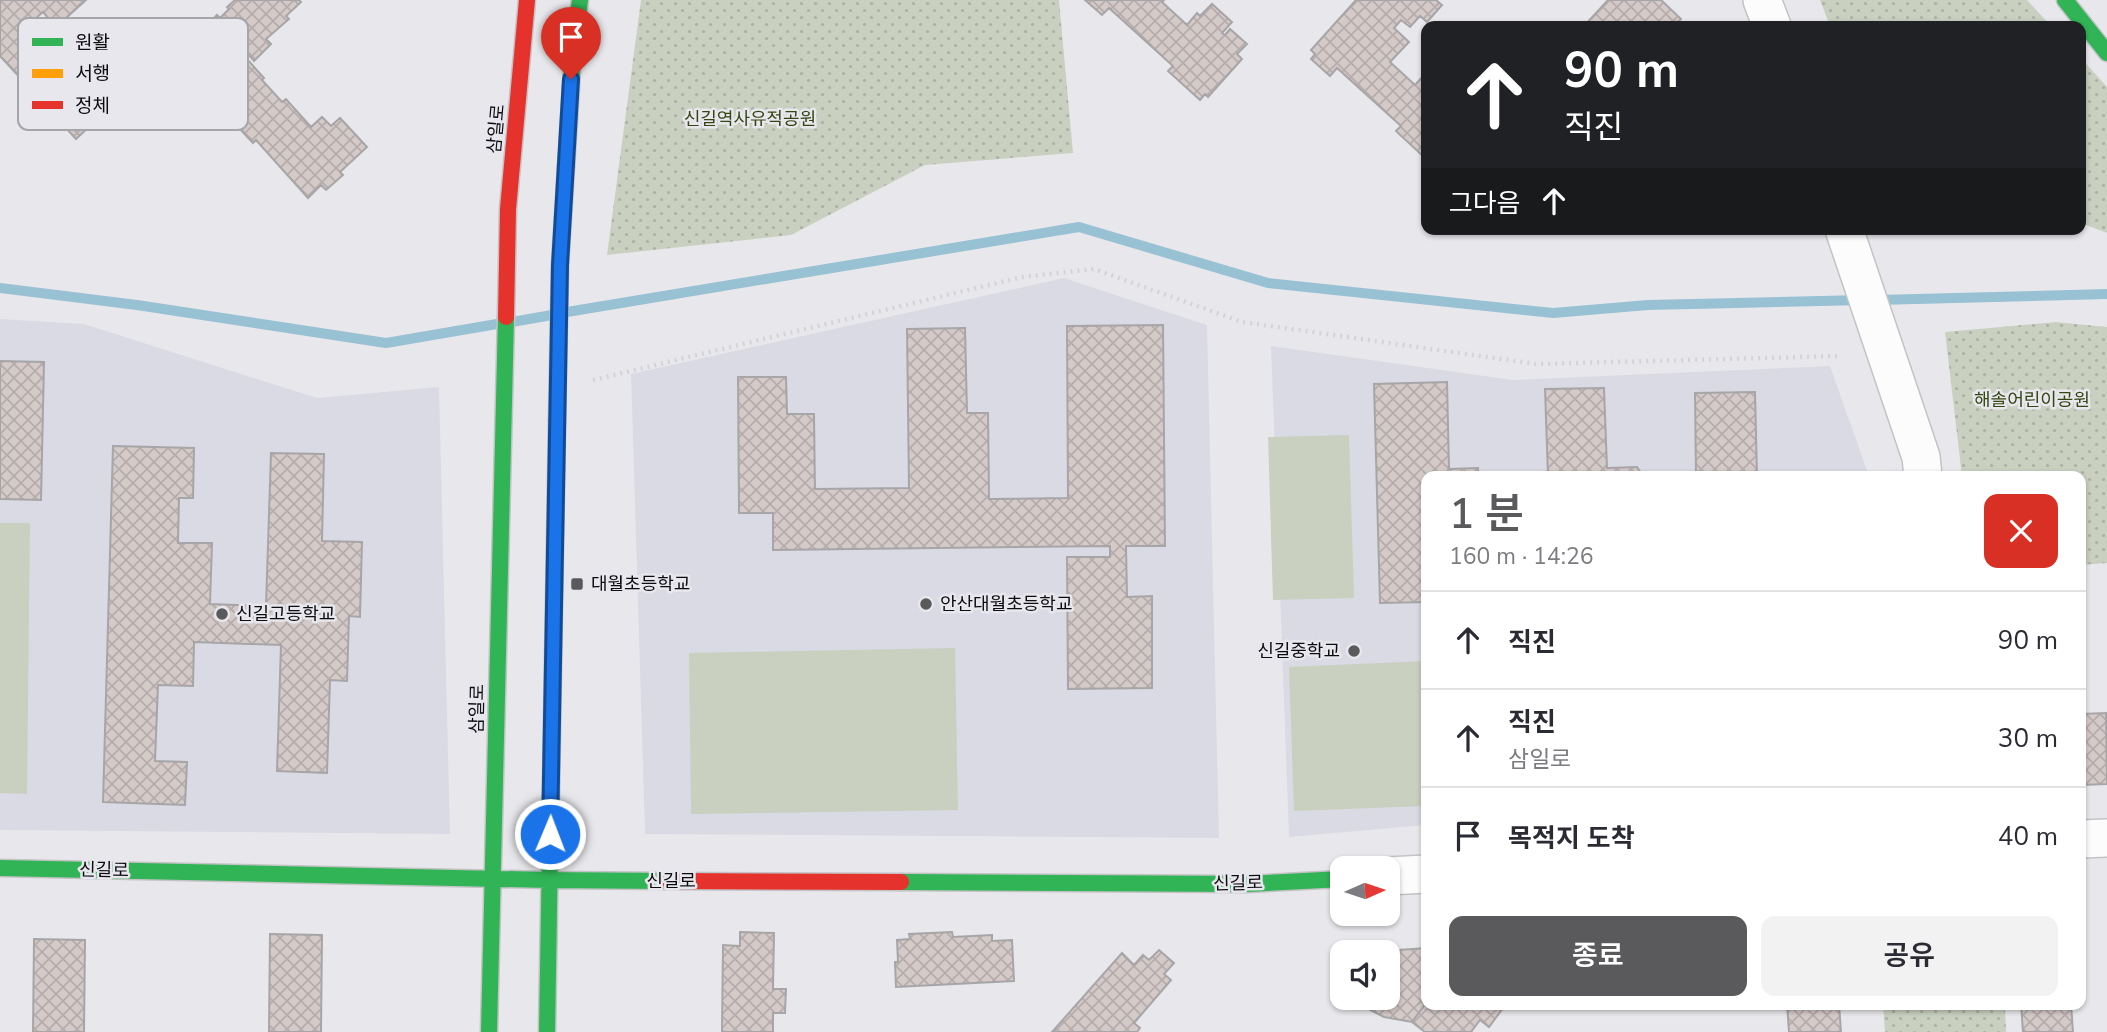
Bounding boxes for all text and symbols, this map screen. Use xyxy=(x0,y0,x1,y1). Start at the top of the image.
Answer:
pin xyxy=(541,7,601,79)
legend xyxy=(18,18,248,130)
icon: arrive xyxy=(552,18,590,56)
text: 원활 xyxy=(75,30,110,56)
text: 90 m xyxy=(1564,37,1679,104)
icon: ahead xyxy=(1449,49,1540,140)
text: 서행 xyxy=(75,61,110,87)
text: 정체 xyxy=(75,93,110,119)
street label: 삼일로 xyxy=(482,103,510,155)
text: 직진 xyxy=(1564,106,1623,149)
park label: 신길역사유적공원 xyxy=(684,107,816,131)
icon: ahead xyxy=(1535,182,1573,220)
text: 그다음 xyxy=(1449,186,1521,221)
park label: 해솔어린이공원 xyxy=(1974,388,2090,412)
text: 1 분 xyxy=(1449,486,1524,543)
button: close xyxy=(1984,494,2058,568)
text: 160 m · 14:26 xyxy=(1449,541,1594,572)
place label: 대월초등학교 xyxy=(591,572,690,596)
marker: 대월초등학교 xyxy=(569,576,585,592)
place label: 안산대월초등학교 xyxy=(940,592,1072,616)
marker: 안산대월초등학교 xyxy=(918,596,934,612)
place label: 신길고등학교 xyxy=(236,602,335,626)
marker: 신길고등학교 xyxy=(214,606,230,622)
icon: ahead xyxy=(1449,621,1487,659)
text: 90 m xyxy=(1998,623,2058,658)
text: 직진 xyxy=(1508,625,1556,660)
place label: 신길중학교 xyxy=(1257,639,1340,663)
marker: 신길중학교 xyxy=(1346,643,1362,659)
street label: 삼일로 xyxy=(465,684,489,734)
text: 직진 xyxy=(1508,705,1556,740)
icon: ahead xyxy=(1449,719,1487,757)
text: 30 m xyxy=(1998,721,2058,756)
text: 삼일로 xyxy=(1508,744,1571,775)
position arrow xyxy=(513,797,587,871)
icon: arrive xyxy=(1449,817,1487,855)
text: 40 m xyxy=(1998,819,2058,854)
text: 목적지 도착 xyxy=(1508,821,1635,856)
north arrow xyxy=(1330,856,1400,926)
map controls xyxy=(1330,856,1400,1010)
street label: 신길로 xyxy=(79,858,129,882)
street label: 신길로 xyxy=(646,869,696,893)
street label: 신길로 xyxy=(1213,871,1263,895)
button: 종료 xyxy=(1449,916,1747,996)
button: 공유 xyxy=(1761,916,2058,996)
button: sound xyxy=(1330,940,1400,1010)

